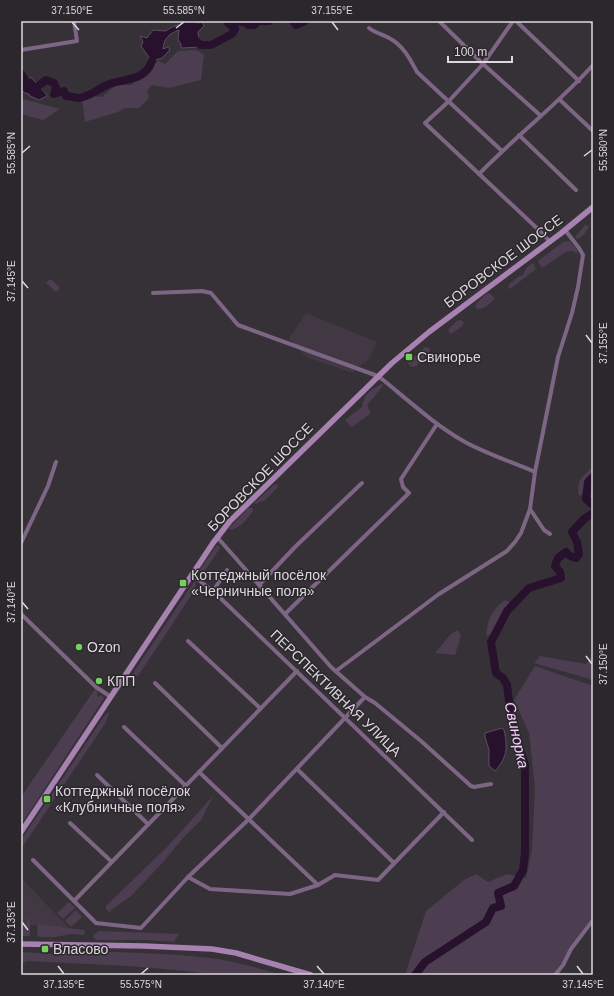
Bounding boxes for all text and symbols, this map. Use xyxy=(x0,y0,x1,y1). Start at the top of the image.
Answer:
text: 37.150°E xyxy=(51,5,93,16)
text: 55.585°N xyxy=(163,5,205,16)
text: 37.155°E xyxy=(311,5,353,16)
scale bar xyxy=(448,38,512,64)
text: 100 m xyxy=(454,45,487,59)
text: 55.580°N xyxy=(598,129,609,171)
text: 55.585°N xyxy=(6,132,17,174)
street label: БОРОВСКОЕ ШОССЕ xyxy=(441,211,565,311)
text: 37.145°E xyxy=(6,260,17,302)
text: 37.155°E xyxy=(598,322,609,364)
place label: Свинорье xyxy=(417,349,481,365)
marker: Свинорье xyxy=(404,352,414,362)
street label: БОРОВСКОЕ ШОССЕ xyxy=(204,420,316,534)
place label: Коттеджный посёлок «Черничные поля» xyxy=(191,567,327,599)
marker: Коттеджный посёлок «Черничные поля» xyxy=(178,578,188,588)
text: 37.140°E xyxy=(6,581,17,623)
street label: ПЕРСПЕКТИВНАЯ УЛИЦА xyxy=(267,626,405,760)
place label: Ozon xyxy=(87,639,120,655)
marker: Ozon xyxy=(74,642,84,652)
text: 37.150°E xyxy=(598,643,609,685)
place label: КПП xyxy=(107,673,135,689)
marker: КПП xyxy=(94,676,104,686)
water label: Свинорка xyxy=(502,700,532,770)
place label: Коттеджный посёлок «Клубничные поля» xyxy=(55,783,191,815)
marker: Коттеджный посёлок «Клубничные поля» xyxy=(42,794,52,804)
text: 37.135°E xyxy=(6,901,17,943)
place label: Власово xyxy=(53,941,109,957)
marker: Власово xyxy=(40,944,50,954)
text: 37.135°E xyxy=(43,979,85,990)
text: 55.575°N xyxy=(120,979,162,990)
text: 37.140°E xyxy=(303,979,345,990)
text: 37.145°E xyxy=(562,979,604,990)

